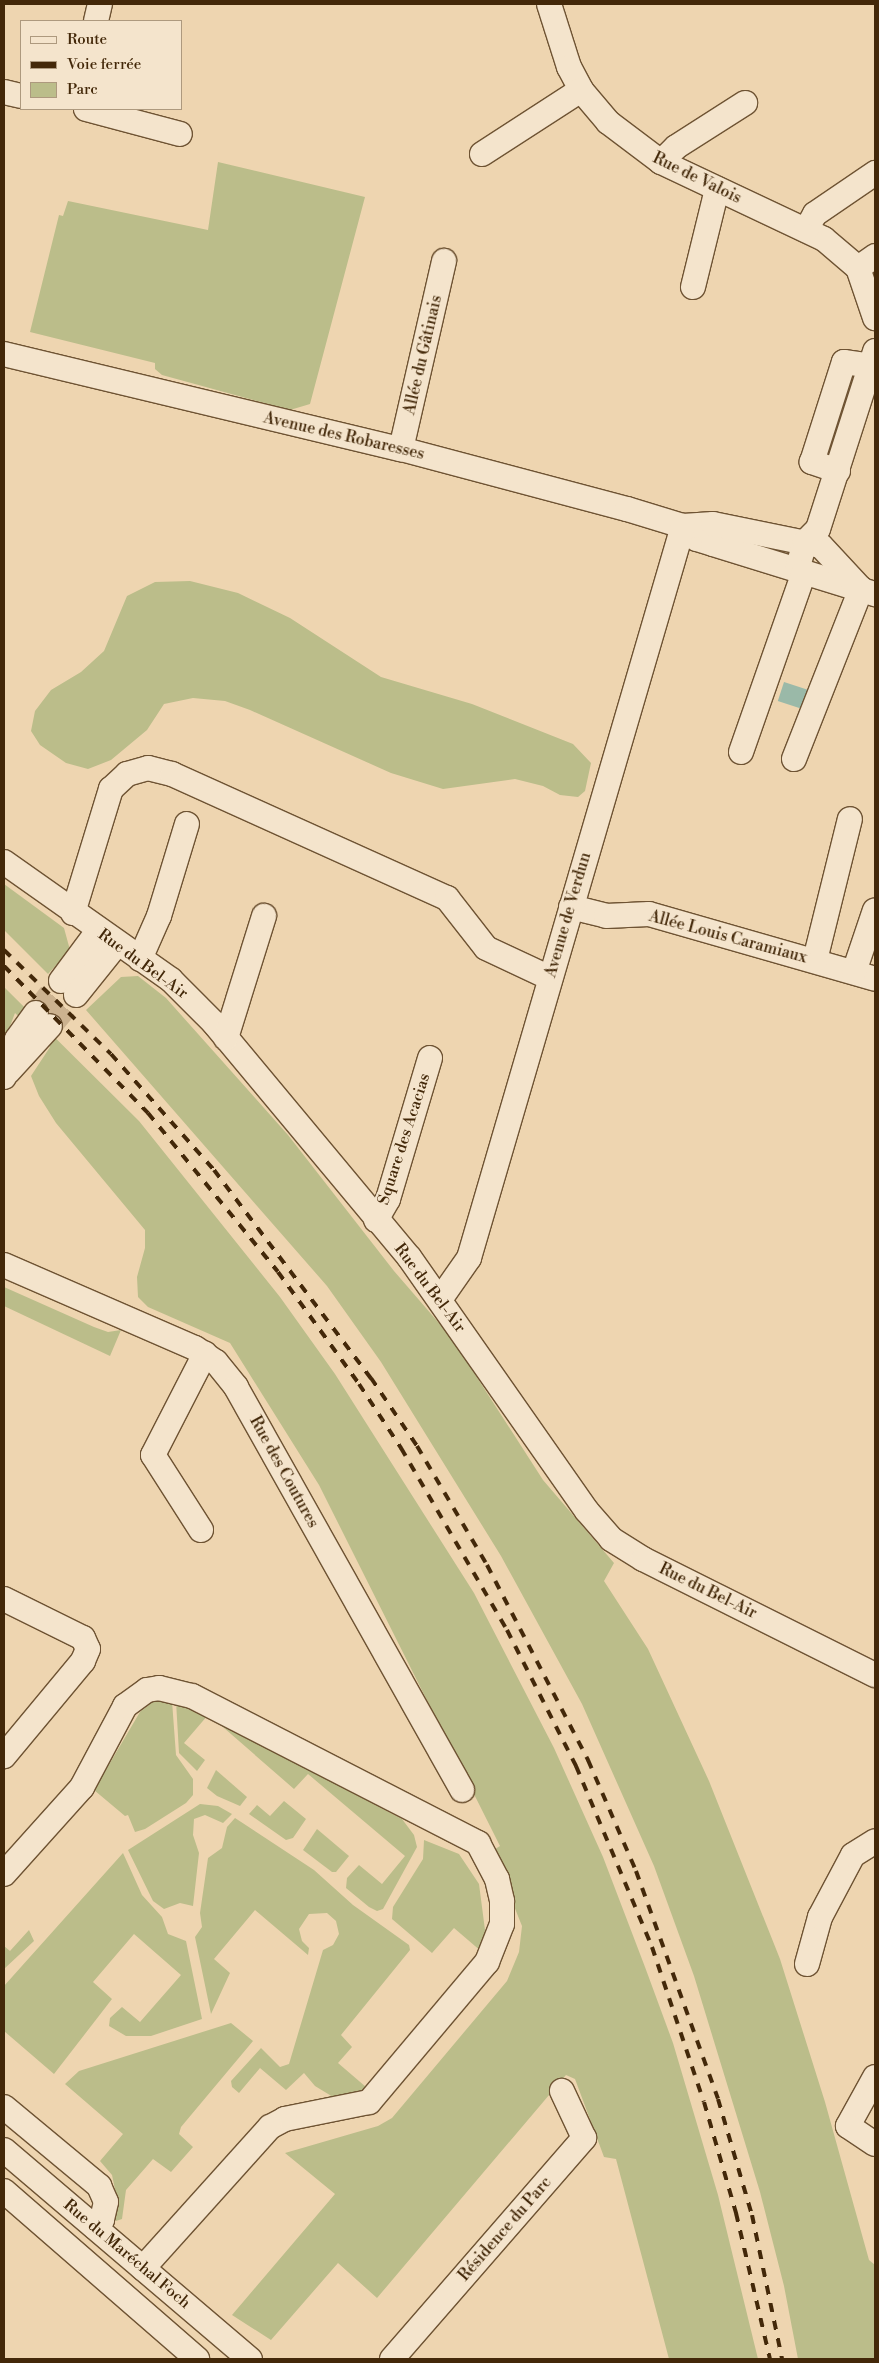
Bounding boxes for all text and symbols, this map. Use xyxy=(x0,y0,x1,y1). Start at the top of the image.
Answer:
legend xyxy=(20,20,182,110)
text: Route xyxy=(67,30,107,49)
text: Voie ferrée xyxy=(67,55,141,74)
text: Parc xyxy=(67,80,98,99)
street label: Rue de Valois xyxy=(650,148,744,208)
street label: Allée du Gâtinais xyxy=(400,293,446,417)
street label: Avenue des Robaresses xyxy=(262,408,426,464)
street label: Avenue de Verdun xyxy=(541,850,595,980)
street label: Allée Louis Caramiaux xyxy=(647,907,809,967)
street label: Rue du Bel-Air xyxy=(94,925,192,1003)
street label: Square des Acacias xyxy=(374,1071,434,1207)
street label: Rue du Bel-Air xyxy=(390,1240,470,1336)
street label: Rue des Coutures xyxy=(245,1413,323,1531)
street label: Rue du Bel-Air xyxy=(656,1559,760,1623)
street label: Résidence du Parc xyxy=(454,2173,556,2285)
street label: Rue du Maréchal Foch xyxy=(60,2195,194,2313)

